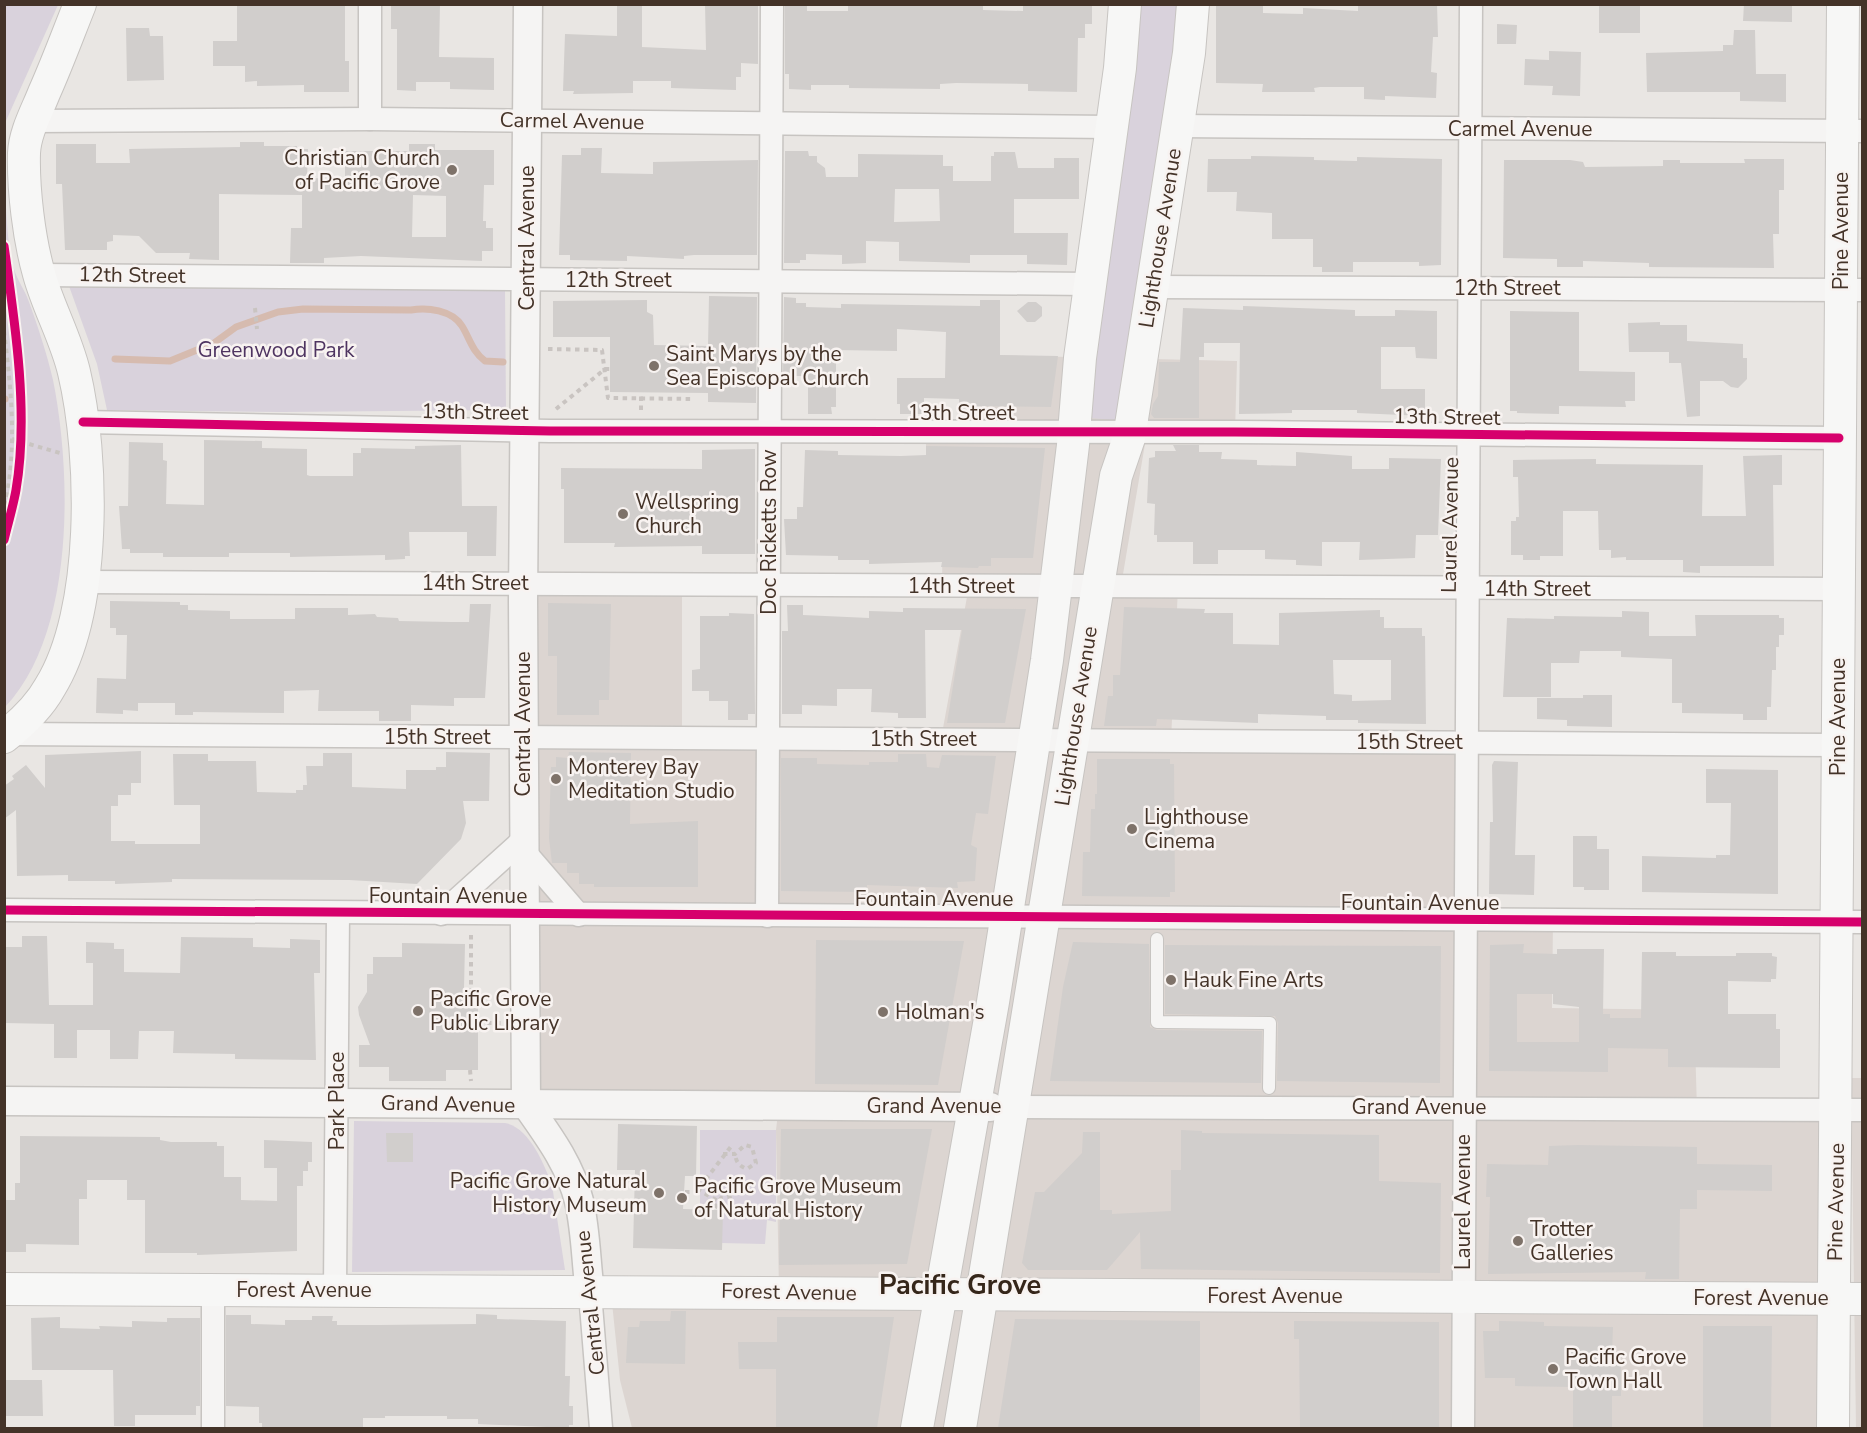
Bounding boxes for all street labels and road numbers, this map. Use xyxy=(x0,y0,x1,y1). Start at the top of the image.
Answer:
street label: Carmel Avenue xyxy=(499,106,645,136)
street label: Carmel Avenue xyxy=(1448,115,1592,143)
street label: Lighthouse Avenue xyxy=(1132,146,1188,330)
street label: Central Avenue xyxy=(513,165,541,311)
street label: Pine Avenue xyxy=(1827,172,1855,290)
street label: 12th Street xyxy=(78,260,186,290)
street label: 12th Street xyxy=(564,266,672,294)
street label: 12th Street xyxy=(1453,274,1561,302)
street label: 13th Street xyxy=(421,397,529,427)
street label: 13th Street xyxy=(907,399,1015,427)
street label: 13th Street xyxy=(1393,402,1501,432)
street label: Doc Ricketts Row xyxy=(755,449,783,615)
street label: Laurel Avenue xyxy=(1435,457,1465,593)
street label: 14th Street xyxy=(421,569,529,597)
street label: 14th Street xyxy=(907,572,1015,600)
street label: 14th Street xyxy=(1483,575,1591,603)
street label: Lighthouse Avenue xyxy=(1048,624,1104,808)
street label: Central Avenue xyxy=(509,651,537,797)
street label: Pine Avenue xyxy=(1824,658,1852,776)
street label: 15th Street xyxy=(383,723,491,751)
street label: 15th Street xyxy=(869,725,977,753)
street label: 15th Street xyxy=(1355,728,1463,756)
street label: Fountain Avenue xyxy=(369,882,527,910)
street label: Fountain Avenue xyxy=(855,885,1013,913)
street label: Fountain Avenue xyxy=(1341,889,1499,917)
street label: Park Place xyxy=(323,1052,351,1150)
street label: Grand Avenue xyxy=(380,1089,516,1119)
street label: Grand Avenue xyxy=(867,1092,1001,1120)
street label: Grand Avenue xyxy=(1352,1093,1486,1121)
street label: Laurel Avenue xyxy=(1449,1134,1477,1270)
street label: Pine Avenue xyxy=(1821,1143,1851,1261)
street label: Central Avenue xyxy=(568,1229,612,1377)
street label: Forest Avenue xyxy=(236,1276,372,1304)
street label: Forest Avenue xyxy=(721,1277,857,1307)
street label: Forest Avenue xyxy=(1207,1282,1343,1310)
street label: Forest Avenue xyxy=(1693,1284,1829,1312)

